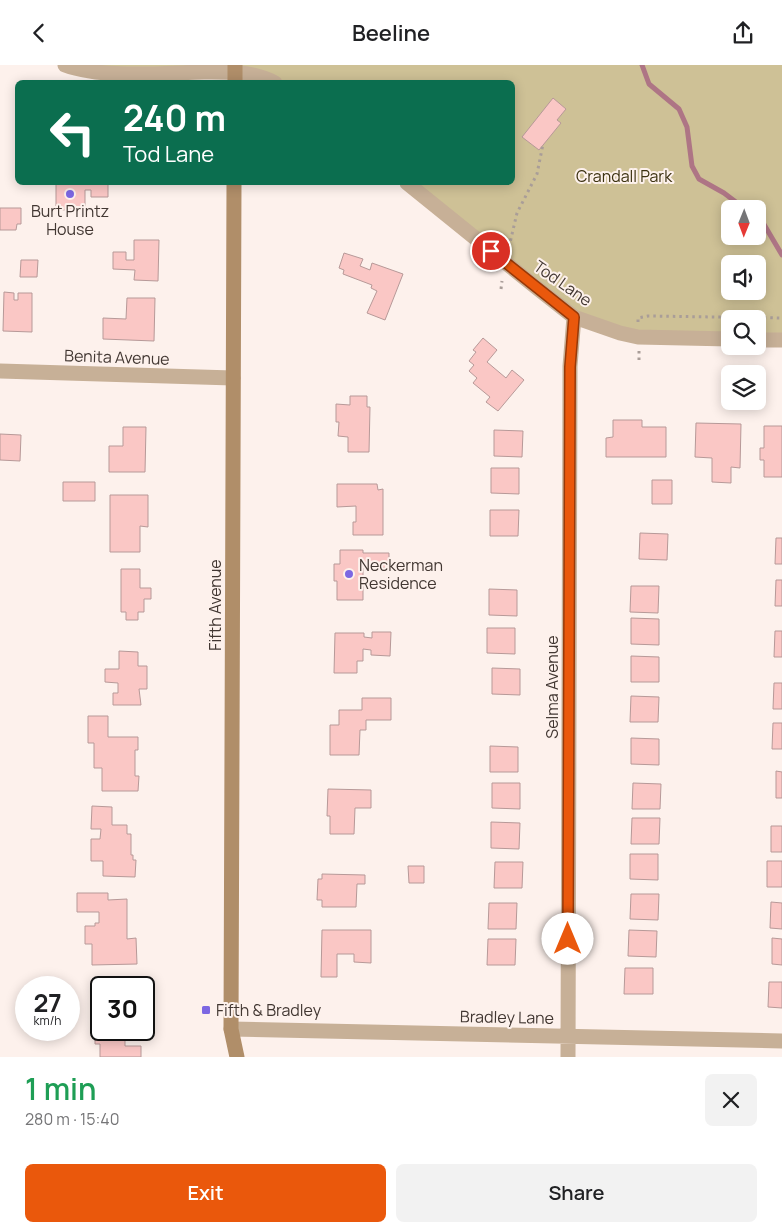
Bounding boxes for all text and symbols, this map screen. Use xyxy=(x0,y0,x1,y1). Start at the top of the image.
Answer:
text: Beeline xyxy=(352,18,430,48)
icon: back xyxy=(25,19,53,47)
icon: share xyxy=(729,19,757,47)
text: 240 m xyxy=(123,94,226,142)
icon: left xyxy=(40,100,105,165)
text: Tod Lane xyxy=(123,139,214,169)
park label: Crandall Park xyxy=(576,165,673,187)
marker: Burt Printz House xyxy=(64,188,76,200)
place label: Burt Printz House xyxy=(31,200,109,240)
north arrow xyxy=(721,200,766,245)
map controls xyxy=(721,200,766,410)
pin xyxy=(470,230,512,272)
icon: arrive xyxy=(477,237,505,265)
street label: Tod Lane xyxy=(530,255,596,311)
button: sound xyxy=(721,255,766,300)
button: search xyxy=(721,310,766,355)
street label: Benita Avenue xyxy=(64,344,170,370)
button: layers xyxy=(721,365,766,410)
place label: Neckerman Residence xyxy=(359,554,443,594)
street label: Fifth Avenue xyxy=(204,559,226,651)
marker: Neckerman Residence xyxy=(343,568,355,580)
street label: Selma Avenue xyxy=(541,635,563,739)
position arrow xyxy=(541,912,593,964)
speed limit sign: 30 xyxy=(90,976,155,1041)
text: 27 xyxy=(33,985,62,1020)
place label: Fifth & Bradley xyxy=(216,999,322,1021)
marker: Fifth & Bradley xyxy=(200,1004,212,1016)
street label: Bradley Lane xyxy=(460,1005,554,1029)
text: km/h xyxy=(34,1012,61,1029)
text: 1 min xyxy=(25,1068,97,1109)
button: close xyxy=(705,1074,757,1126)
text: 280 m · 15:40 xyxy=(25,1108,119,1130)
button: Exit xyxy=(25,1164,386,1222)
button: Share xyxy=(396,1164,757,1222)

